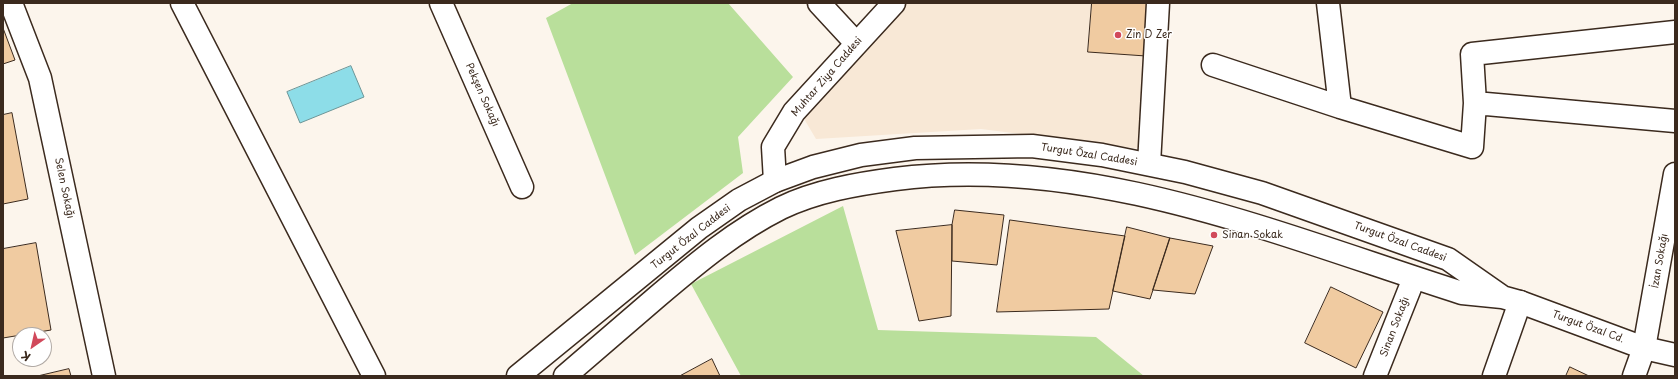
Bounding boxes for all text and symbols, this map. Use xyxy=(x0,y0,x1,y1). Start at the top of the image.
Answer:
place label: Zin D Zer xyxy=(1126,29,1172,41)
marker: Zin D Zer xyxy=(1113,30,1123,40)
street label: Muhtar Ziya Caddesi xyxy=(789,35,865,119)
street label: Pekşen Sokağı xyxy=(463,61,501,129)
street label: Turgut Özal Caddesi xyxy=(1040,141,1138,169)
street label: Selen Sokağı xyxy=(52,156,76,220)
street label: Turgut Özal Caddesi xyxy=(649,202,733,272)
street label: Turgut Özal Caddesi xyxy=(1352,220,1448,264)
place label: Sinan Sokak xyxy=(1222,229,1283,241)
marker: Sinan Sokak xyxy=(1209,230,1219,240)
street label: İzan Sokağı xyxy=(1649,233,1671,289)
street label: Sinan Sokağı xyxy=(1378,295,1412,359)
street label: Turgut Özal Cd. xyxy=(1550,308,1626,346)
north arrow xyxy=(12,327,52,367)
text: K xyxy=(17,347,34,366)

